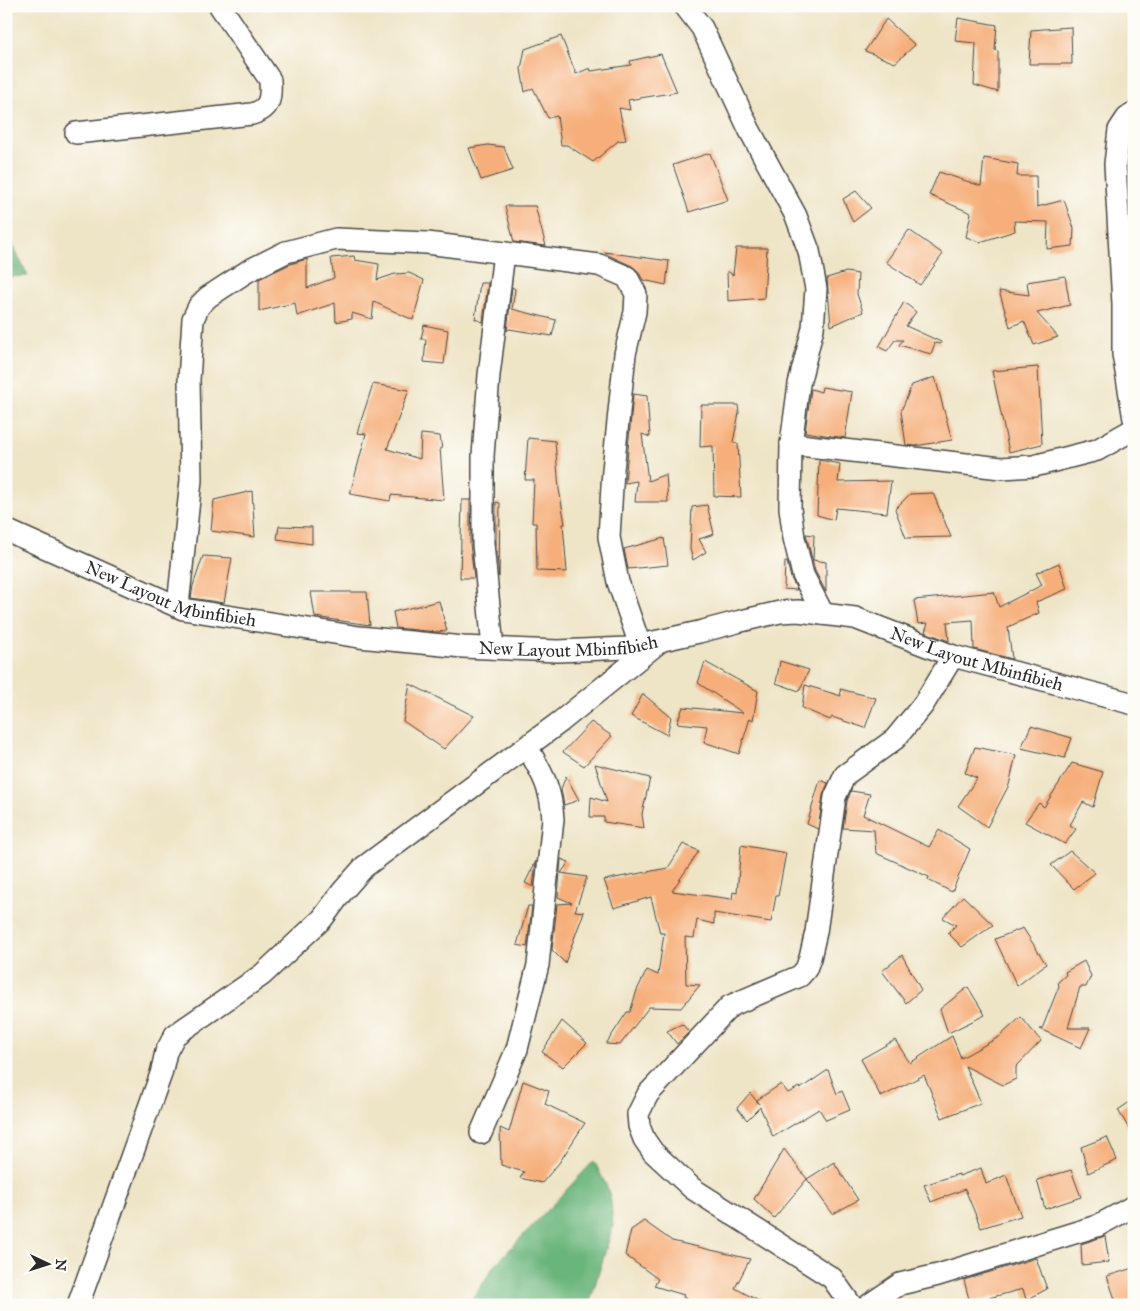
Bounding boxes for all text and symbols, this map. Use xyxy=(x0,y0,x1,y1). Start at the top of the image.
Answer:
street label: New Layout Mbinfibieh xyxy=(82,556,258,631)
street label: New Layout Mbinfibieh xyxy=(887,622,1065,696)
street label: New Layout Mbinfibieh xyxy=(478,631,660,662)
north arrow xyxy=(22,1238,72,1288)
text: N xyxy=(52,1258,69,1272)

